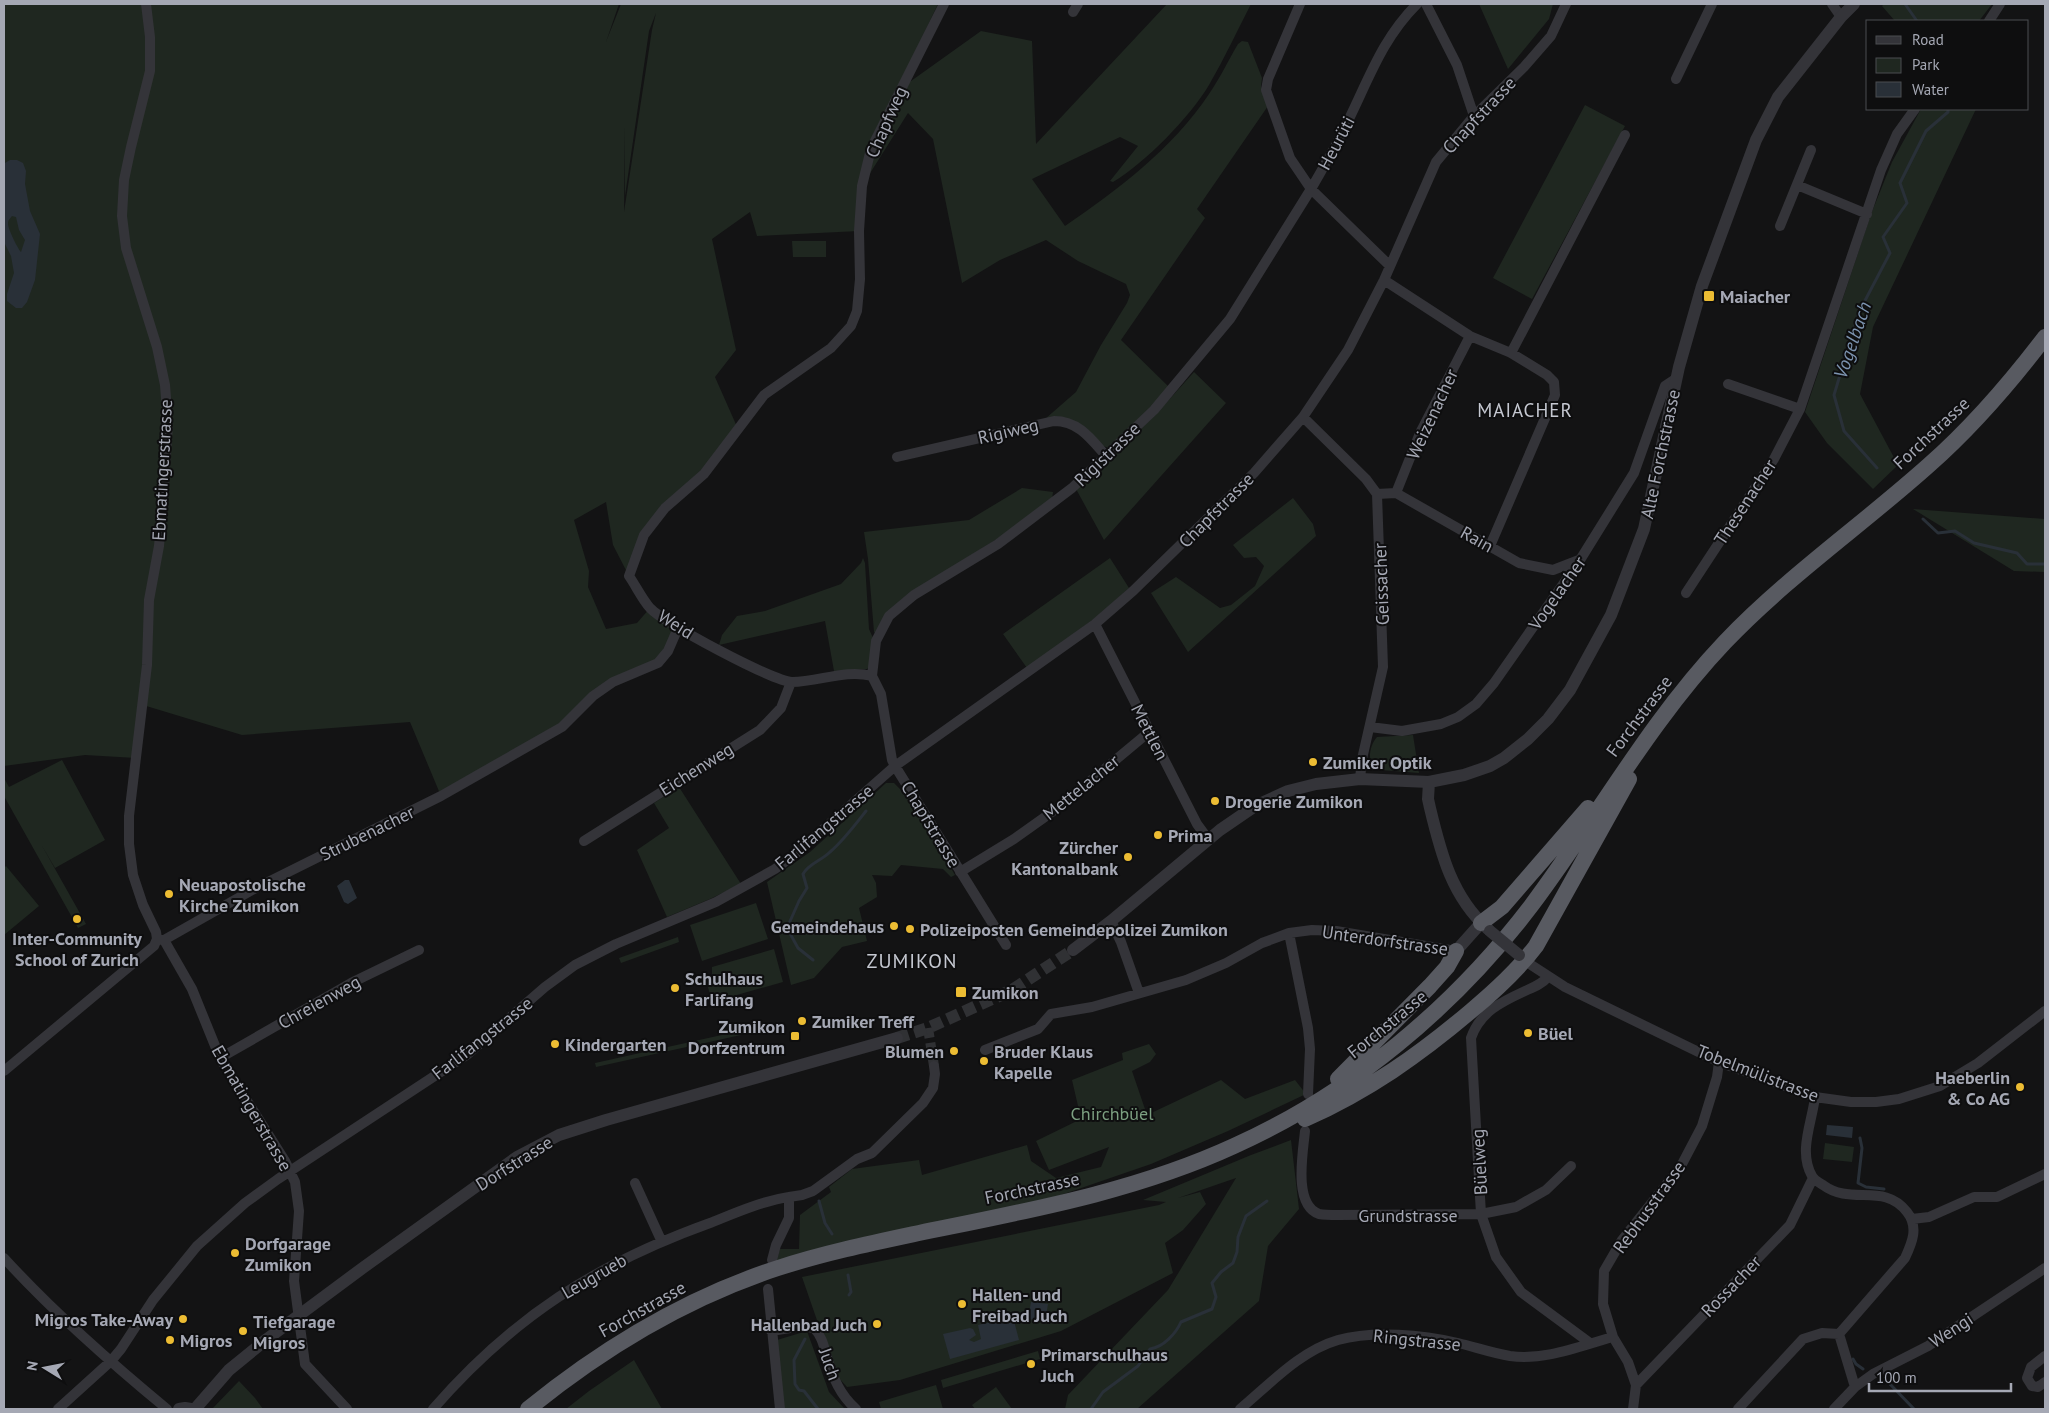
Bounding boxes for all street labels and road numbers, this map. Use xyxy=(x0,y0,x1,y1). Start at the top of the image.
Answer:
street label: Chapfstrasse xyxy=(1437,72,1521,158)
street label: Chapfweg xyxy=(860,83,912,161)
street label: Heurüti xyxy=(1312,112,1360,174)
street label: Weizenacher xyxy=(1401,365,1463,463)
street label: Alte Forchstrasse xyxy=(1635,387,1685,521)
street label: Forchstrasse xyxy=(1888,392,1974,474)
street label: Ebmatingerstrasse xyxy=(147,399,177,541)
street label: Rigiweg xyxy=(975,413,1041,449)
street label: Rigistrasse xyxy=(1069,417,1145,491)
street label: Thesenacher xyxy=(1709,455,1781,549)
street label: Chapfstrasse xyxy=(1173,467,1259,553)
street label: Rain xyxy=(1456,521,1498,557)
street label: Geissacher xyxy=(1368,542,1394,626)
street label: Vogelacher xyxy=(1523,552,1591,635)
street label: Weid xyxy=(654,604,698,644)
street label: Forchstrasse xyxy=(1601,671,1677,761)
street label: Mettlen xyxy=(1126,700,1174,764)
street label: Eichenweg xyxy=(655,737,737,801)
street label: Mettelacher xyxy=(1038,749,1124,825)
street label: Chapfstrasse xyxy=(896,776,966,872)
street label: Farlifangstrasse xyxy=(770,779,878,875)
street label: Strubenacher xyxy=(316,800,418,866)
street label: Unterdorfstrasse xyxy=(1321,920,1449,960)
street label: Chreienweg xyxy=(274,970,364,1034)
street label: Forchstrasse xyxy=(1342,985,1432,1063)
street label: Farlifangstrasse xyxy=(427,991,537,1085)
street label: Tobelmülistrasse xyxy=(1694,1039,1822,1107)
street label: Ebmatingerstrasse xyxy=(207,1041,297,1175)
street label: Büelweg xyxy=(1466,1128,1492,1196)
street label: Dorfstrasse xyxy=(471,1130,557,1196)
street label: Rebhusstrasse xyxy=(1608,1156,1690,1258)
street label: Forchstrasse xyxy=(983,1167,1081,1209)
street label: Grundstrasse xyxy=(1358,1204,1458,1227)
street label: Leugrueb xyxy=(557,1248,631,1304)
street label: Rossacher xyxy=(1696,1250,1766,1322)
street label: Forchstrasse xyxy=(594,1276,690,1342)
street label: Wengi xyxy=(1925,1307,1977,1353)
street label: Ringstrasse xyxy=(1372,1324,1462,1356)
street label: Juch xyxy=(813,1344,846,1383)

